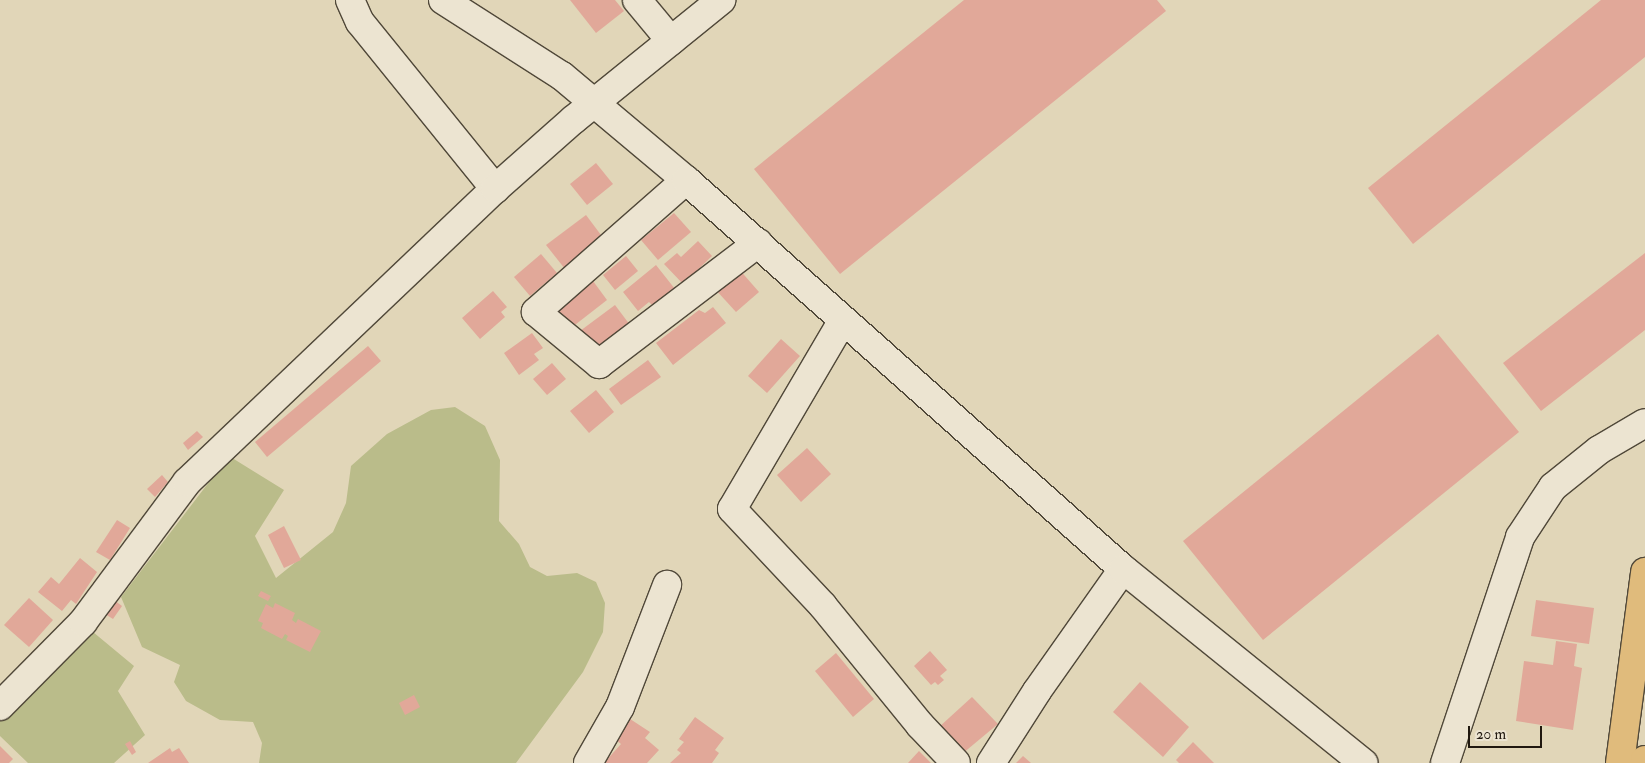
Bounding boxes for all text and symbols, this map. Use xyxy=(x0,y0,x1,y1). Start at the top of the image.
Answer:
scale bar xyxy=(1470,716,1544,748)
text: 20 m xyxy=(1476,725,1506,744)

